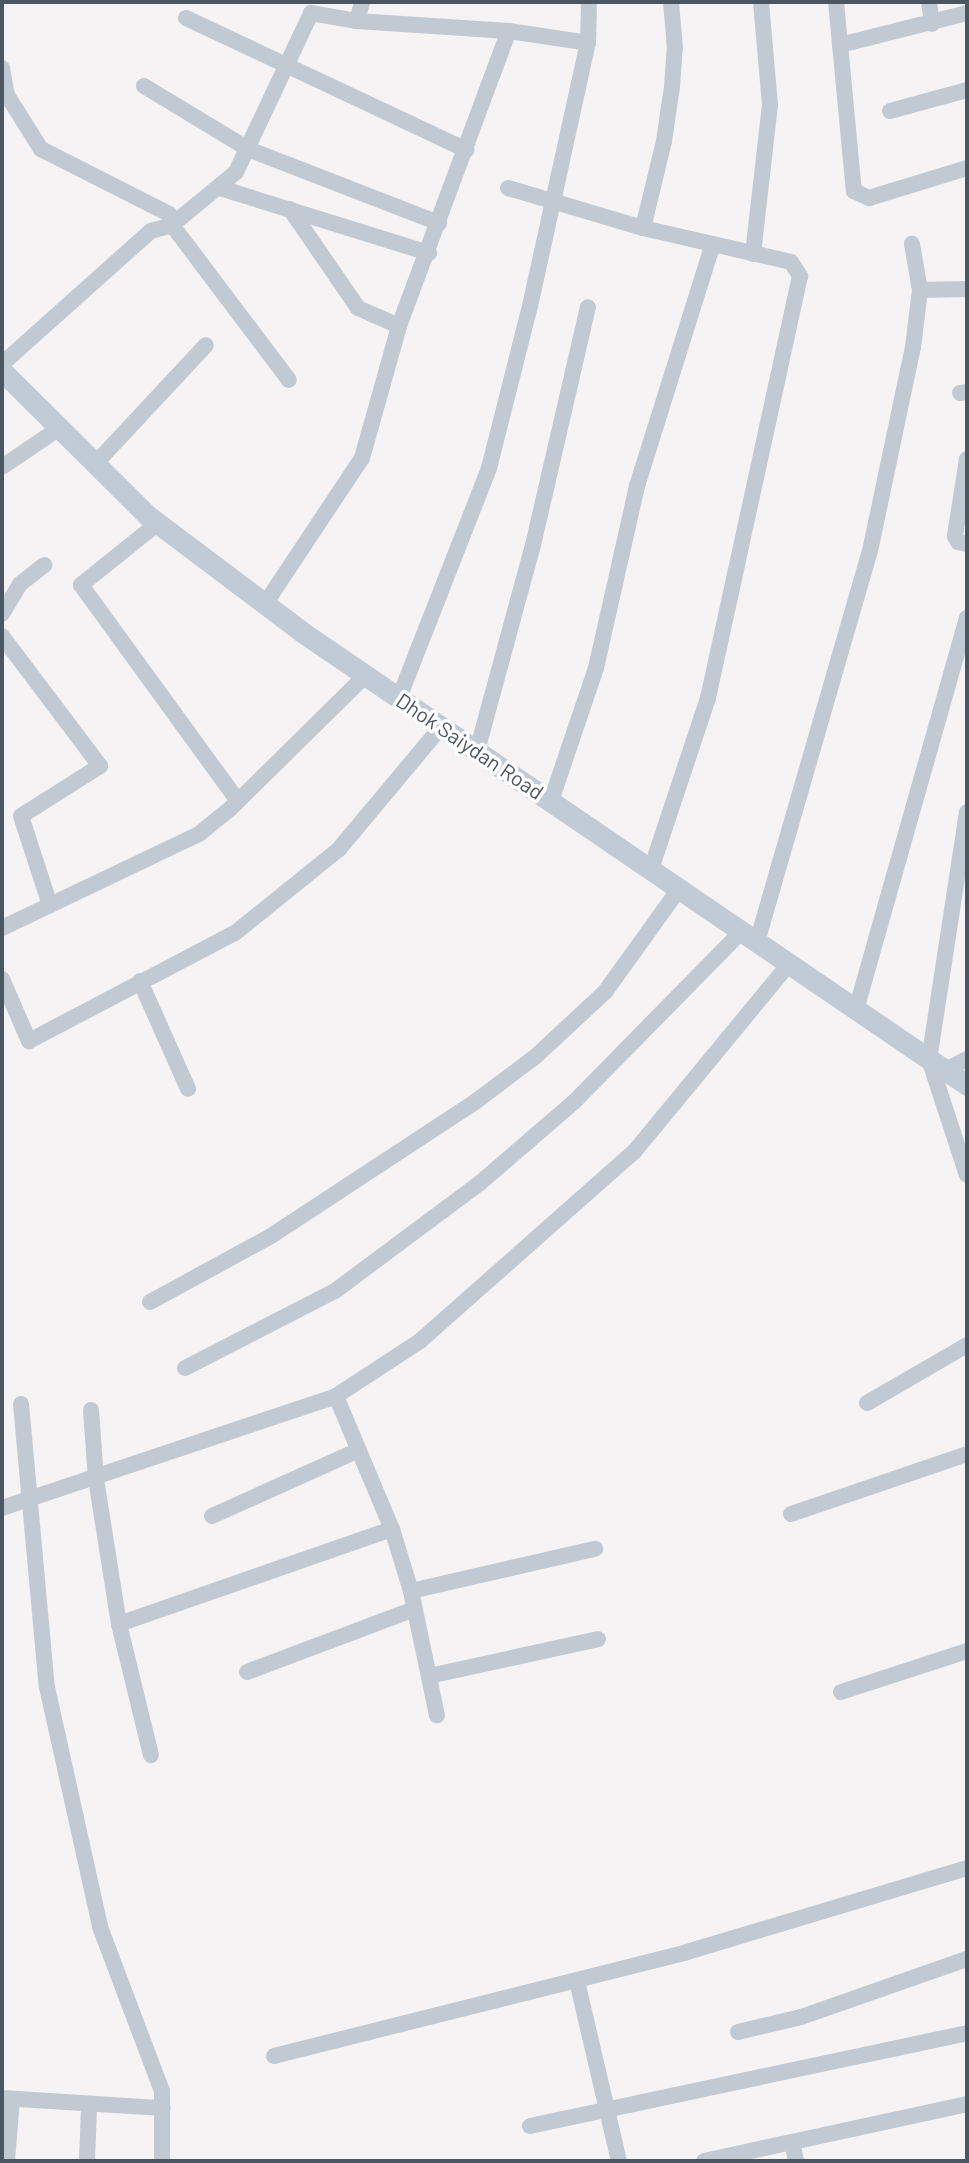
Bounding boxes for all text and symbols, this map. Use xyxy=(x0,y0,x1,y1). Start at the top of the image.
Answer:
street label: Dhok Saiydan Road xyxy=(392,687,548,805)

